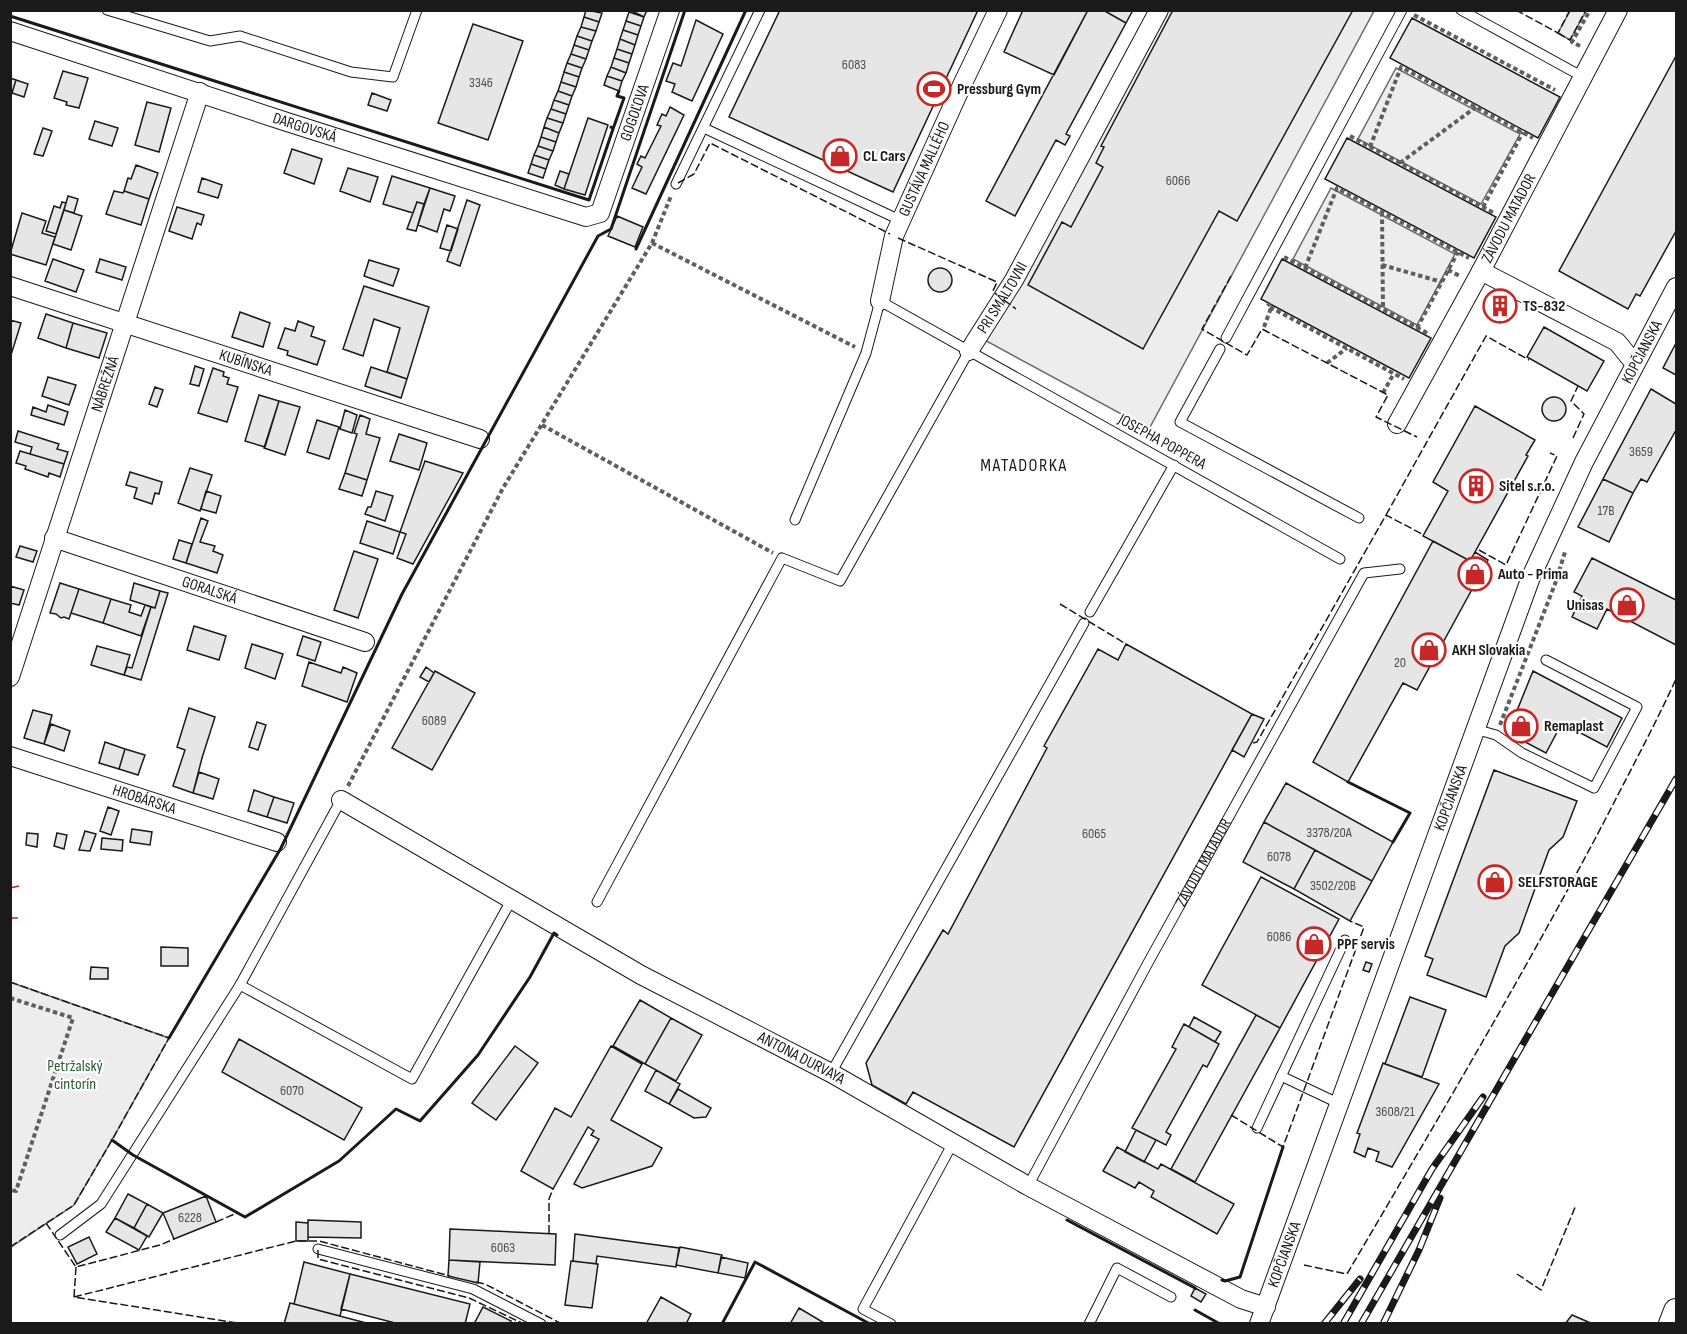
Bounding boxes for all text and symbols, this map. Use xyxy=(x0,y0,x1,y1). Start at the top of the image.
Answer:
house number: 6083 xyxy=(842,56,866,73)
sports icon: Pressburg Gym xyxy=(916,71,952,107)
house number: 3346 xyxy=(469,74,493,91)
place label: Pressburg Gym xyxy=(957,80,1041,99)
street label: GOGOĽOVA xyxy=(616,82,653,144)
street label: DARGOVSKÁ xyxy=(270,108,339,147)
street label: GUSTÁVA MALLÉHO xyxy=(895,118,954,219)
shop icon: CL Cars xyxy=(822,138,858,174)
place label: CL Cars xyxy=(863,147,906,166)
street label: ZÁVODU MATADOR xyxy=(1477,171,1540,266)
house number: 6066 xyxy=(1166,172,1190,189)
street label: PRI SMALTOVNI xyxy=(973,259,1031,337)
building icon: TS-832 xyxy=(1482,288,1518,324)
place label: TS-832 xyxy=(1523,297,1565,316)
street label: KOPČIANSKA xyxy=(1617,317,1666,387)
street label: KUBÍNSKA xyxy=(217,345,275,380)
street label: NÁBREŽNÁ xyxy=(87,353,123,414)
street label: JOSEPHA POPPERA xyxy=(1114,410,1209,474)
house number: 3659 xyxy=(1629,443,1653,460)
district label: MATADORKA xyxy=(980,455,1068,476)
building icon: Sitel s.r.o. xyxy=(1458,468,1494,504)
place label: Sitel s.r.o. xyxy=(1499,477,1555,496)
house number: 17B xyxy=(1598,502,1614,519)
shop icon: Auto - Prima xyxy=(1457,556,1493,592)
place label: Auto - Prima xyxy=(1497,565,1568,584)
street label: GORALSKÁ xyxy=(180,572,240,608)
shop icon: Unisas xyxy=(1609,587,1645,623)
place label: Unisas xyxy=(1566,596,1604,615)
shop icon: AKH Slovakia xyxy=(1411,632,1447,668)
place label: AKH Slovakia xyxy=(1451,641,1525,660)
house number: 20 xyxy=(1394,654,1406,671)
shop icon: Remaplast xyxy=(1503,708,1539,744)
house number: 6089 xyxy=(422,712,446,729)
place label: Remaplast xyxy=(1544,717,1604,736)
street label: KOPČIANSKA xyxy=(1430,762,1471,833)
street label: HROBÁRSKA xyxy=(110,780,179,818)
street label: ZÁVODU MATADOR xyxy=(1171,815,1236,910)
house number: 3378/20A xyxy=(1306,824,1353,841)
house number: 6065 xyxy=(1082,825,1106,842)
house number: 6078 xyxy=(1267,848,1291,865)
shop icon: SELFSTORAGE xyxy=(1477,864,1513,900)
place label: SELFSTORAGE xyxy=(1518,873,1598,892)
house number: 3502/20B xyxy=(1310,877,1356,894)
shop icon: PPF servis xyxy=(1296,926,1332,962)
house number: 6086 xyxy=(1267,928,1291,945)
place label: PPF servis xyxy=(1337,935,1395,954)
street label: ANTONA DURVAYA xyxy=(754,1027,849,1089)
park label: Petržalský cintorín xyxy=(47,1057,103,1094)
house number: 6070 xyxy=(280,1082,304,1099)
house number: 3608/21 xyxy=(1375,1103,1415,1120)
house number: 6228 xyxy=(178,1209,202,1226)
street label: KOPČIANSKA xyxy=(1264,1219,1305,1290)
house number: 6063 xyxy=(491,1239,515,1256)

